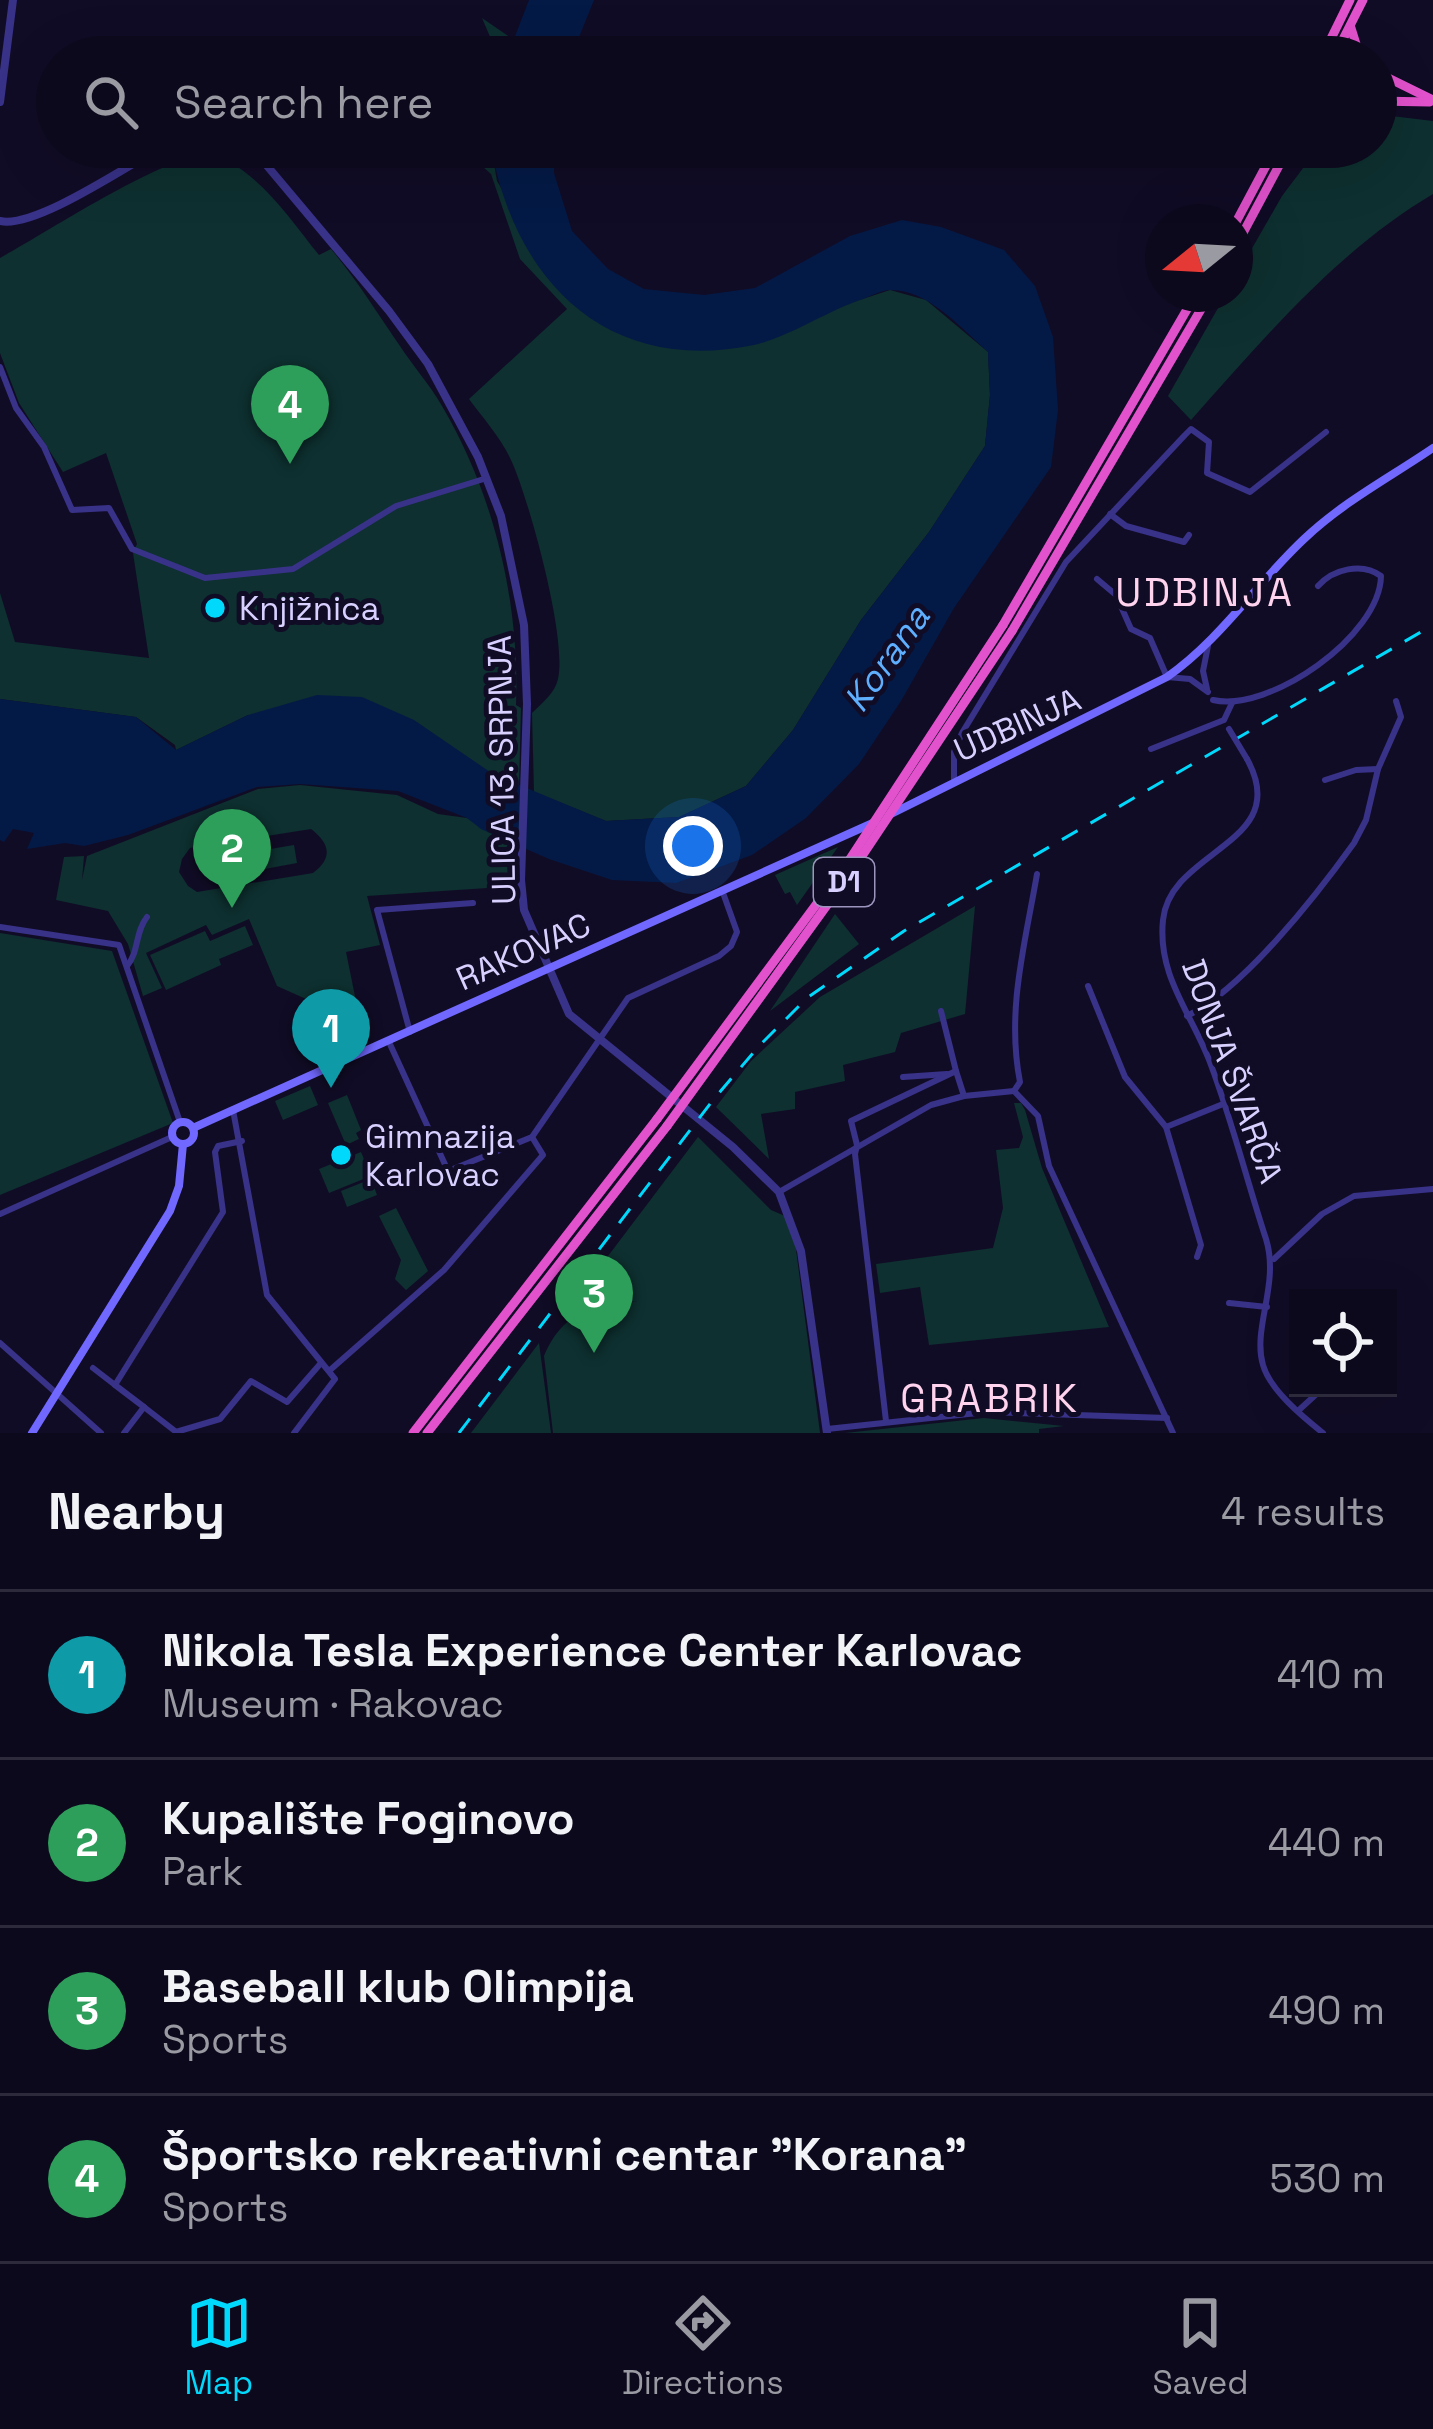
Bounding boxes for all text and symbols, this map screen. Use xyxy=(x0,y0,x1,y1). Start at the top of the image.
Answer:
search box xyxy=(36,36,1397,168)
icon: search xyxy=(78,69,144,135)
text: Search here xyxy=(174,74,433,131)
north arrow xyxy=(1145,204,1253,312)
pin: 4 xyxy=(251,365,329,464)
district label: UDBINJA xyxy=(1115,568,1295,617)
place label: Knjižnica xyxy=(239,588,380,630)
marker: Knjižnica xyxy=(202,595,228,621)
water label: Korana xyxy=(834,596,940,721)
street label: ULICA 13. SRPNJA xyxy=(479,635,525,905)
street label: UDBINJA xyxy=(948,678,1087,771)
pin: 2 xyxy=(193,809,271,908)
your location xyxy=(663,816,723,876)
road number: D1 xyxy=(814,858,874,906)
street label: RAKOVAC xyxy=(450,904,597,1000)
street label: DONJA ŠVARČA xyxy=(1172,954,1292,1189)
pin: 1 xyxy=(292,989,370,1088)
place label: Gimnazija Karlovac xyxy=(365,1116,515,1196)
marker: Gimnazija Karlovac xyxy=(328,1142,354,1168)
pin: 3 xyxy=(555,1254,633,1353)
map controls xyxy=(1289,1289,1397,1397)
button: locate xyxy=(1289,1289,1397,1397)
district label: GRABRIK xyxy=(900,1374,1080,1423)
text: Nearby xyxy=(48,1479,225,1544)
text: 4 results xyxy=(1221,1487,1385,1536)
text: Nikola Tesla Experience Center Karlovac xyxy=(162,1622,1022,1679)
text: 1 xyxy=(78,1650,96,1699)
text: 410 m xyxy=(1277,1650,1385,1699)
text: Museum · Rakovac xyxy=(162,1679,504,1728)
text: Kupalište Foginovo xyxy=(162,1790,575,1847)
text: 2 xyxy=(75,1818,99,1867)
text: 440 m xyxy=(1268,1818,1385,1867)
text: Park xyxy=(162,1847,243,1896)
text: Baseball klub Olimpija xyxy=(162,1958,634,2015)
text: 3 xyxy=(75,1986,99,2035)
text: 490 m xyxy=(1268,1986,1385,2035)
text: Sports xyxy=(162,2015,288,2064)
text: Športsko rekreativni centar "Korana" xyxy=(162,2126,967,2183)
text: 4 xyxy=(75,2154,99,2203)
text: 530 m xyxy=(1270,2154,1385,2203)
text: Sports xyxy=(162,2183,288,2232)
tab: Map xyxy=(184,2290,253,2404)
tab: Directions xyxy=(622,2290,784,2404)
tab: Saved xyxy=(1152,2290,1249,2404)

